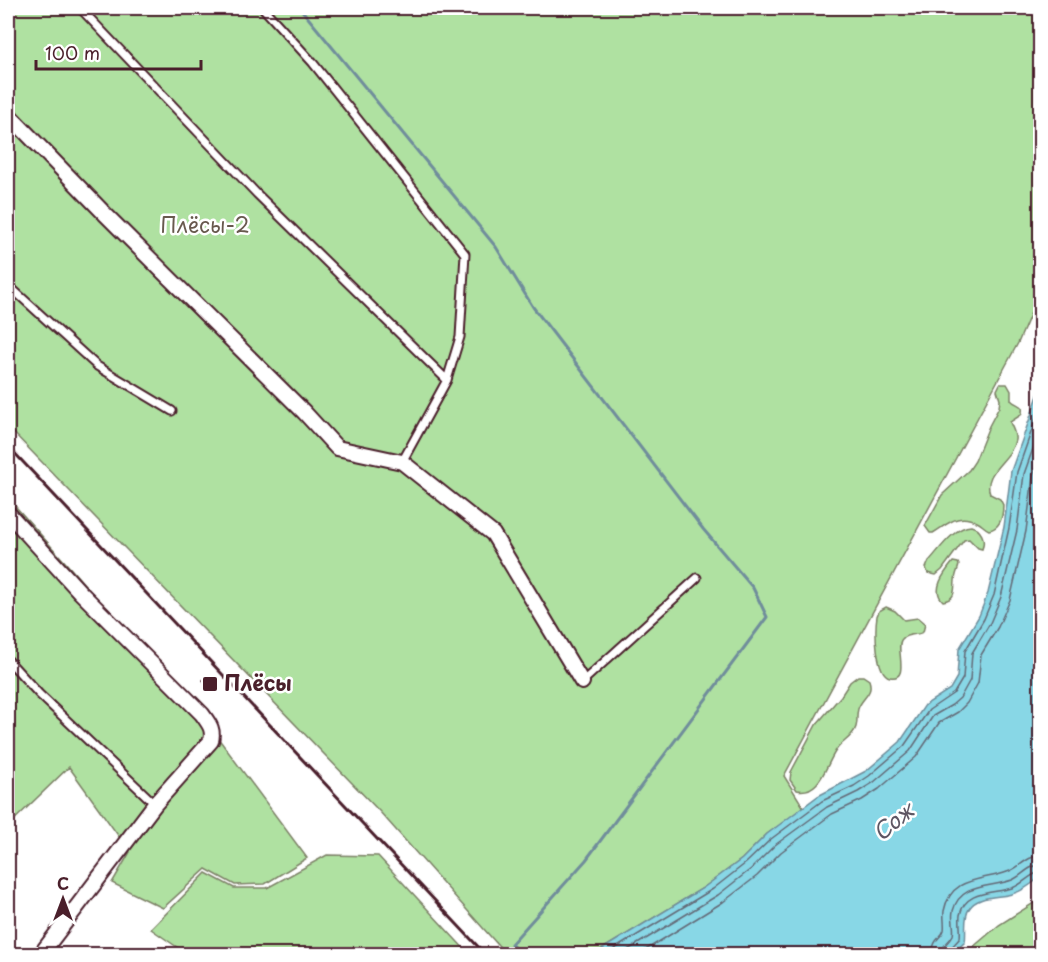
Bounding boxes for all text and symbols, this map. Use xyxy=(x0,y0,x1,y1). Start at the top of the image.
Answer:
scale bar xyxy=(36,33,201,71)
text: 100 m xyxy=(45,39,100,66)
park label: Плёсы-2 xyxy=(160,208,250,240)
place label: Плёсы xyxy=(224,666,292,698)
marker: Плёсы xyxy=(201,675,219,693)
water label: Сож xyxy=(865,792,922,848)
north arrow xyxy=(33,869,93,929)
text: С xyxy=(57,871,69,895)

